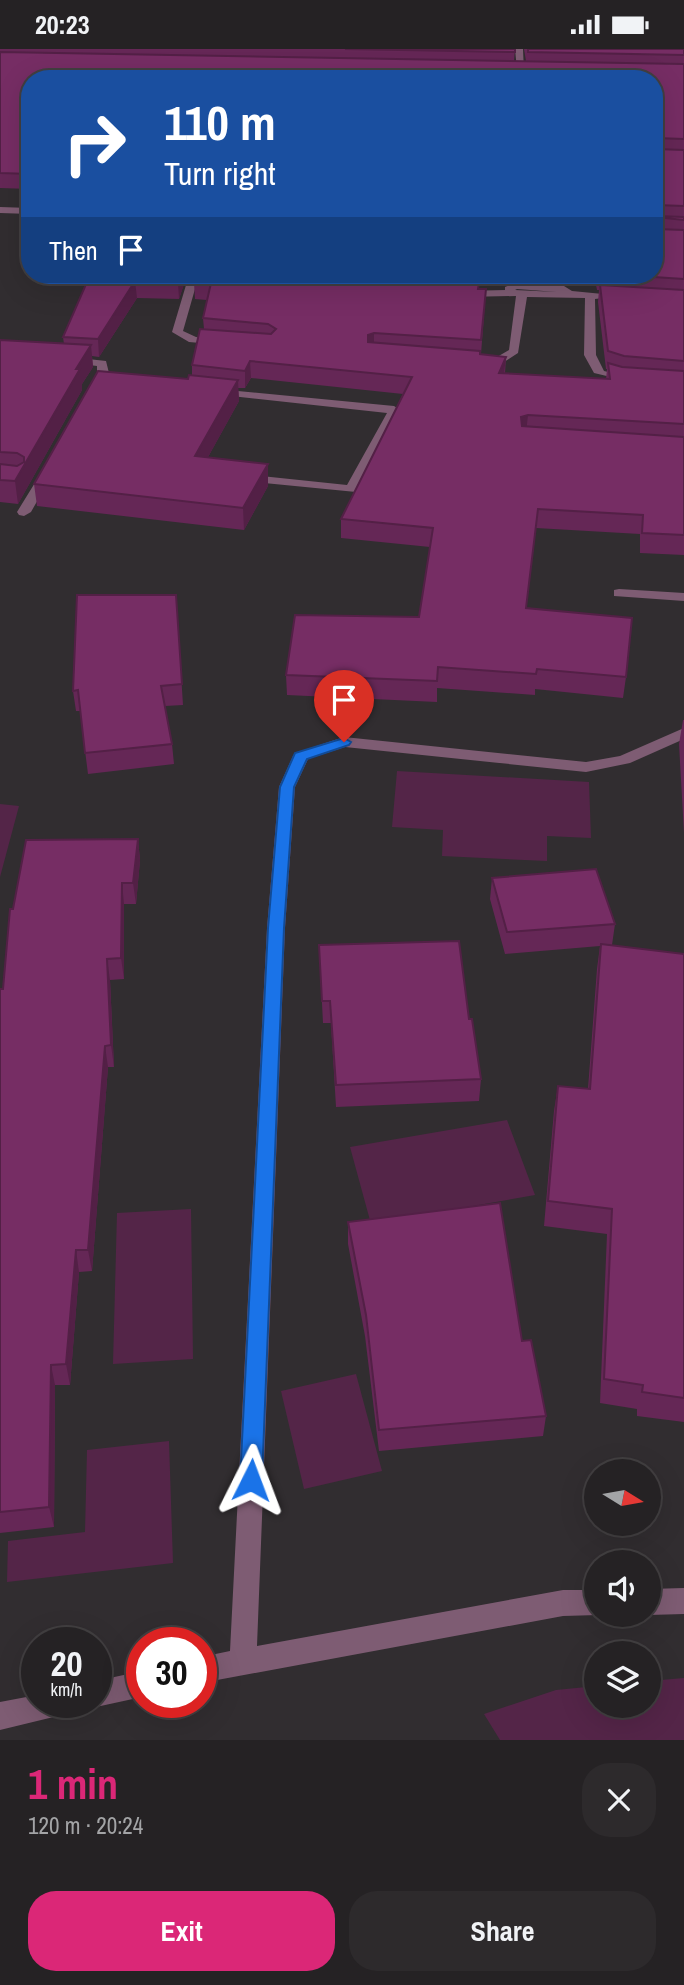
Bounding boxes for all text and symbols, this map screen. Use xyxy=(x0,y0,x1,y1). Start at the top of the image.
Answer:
text: 20:23 xyxy=(35,7,90,42)
text: 110 m xyxy=(164,89,276,155)
icon: right xyxy=(49,98,140,189)
text: Turn right xyxy=(164,152,276,195)
icon: arrive xyxy=(112,231,150,269)
text: Then xyxy=(49,233,98,268)
pin xyxy=(314,670,374,742)
icon: arrive xyxy=(325,681,363,719)
position arrow xyxy=(214,1443,288,1517)
north arrow xyxy=(584,1459,662,1537)
map controls xyxy=(584,1459,661,1718)
button: sound xyxy=(584,1550,661,1627)
speed limit sign: 30 xyxy=(126,1627,217,1718)
text: 20 xyxy=(51,1640,82,1687)
button: layers xyxy=(584,1641,661,1718)
text: km/h xyxy=(51,1677,83,1702)
text: 1 min xyxy=(28,1756,118,1812)
button: close xyxy=(582,1763,656,1837)
text: 120 m · 20:24 xyxy=(28,1810,143,1841)
button: Exit xyxy=(28,1891,335,1971)
button: Share xyxy=(349,1891,656,1971)

